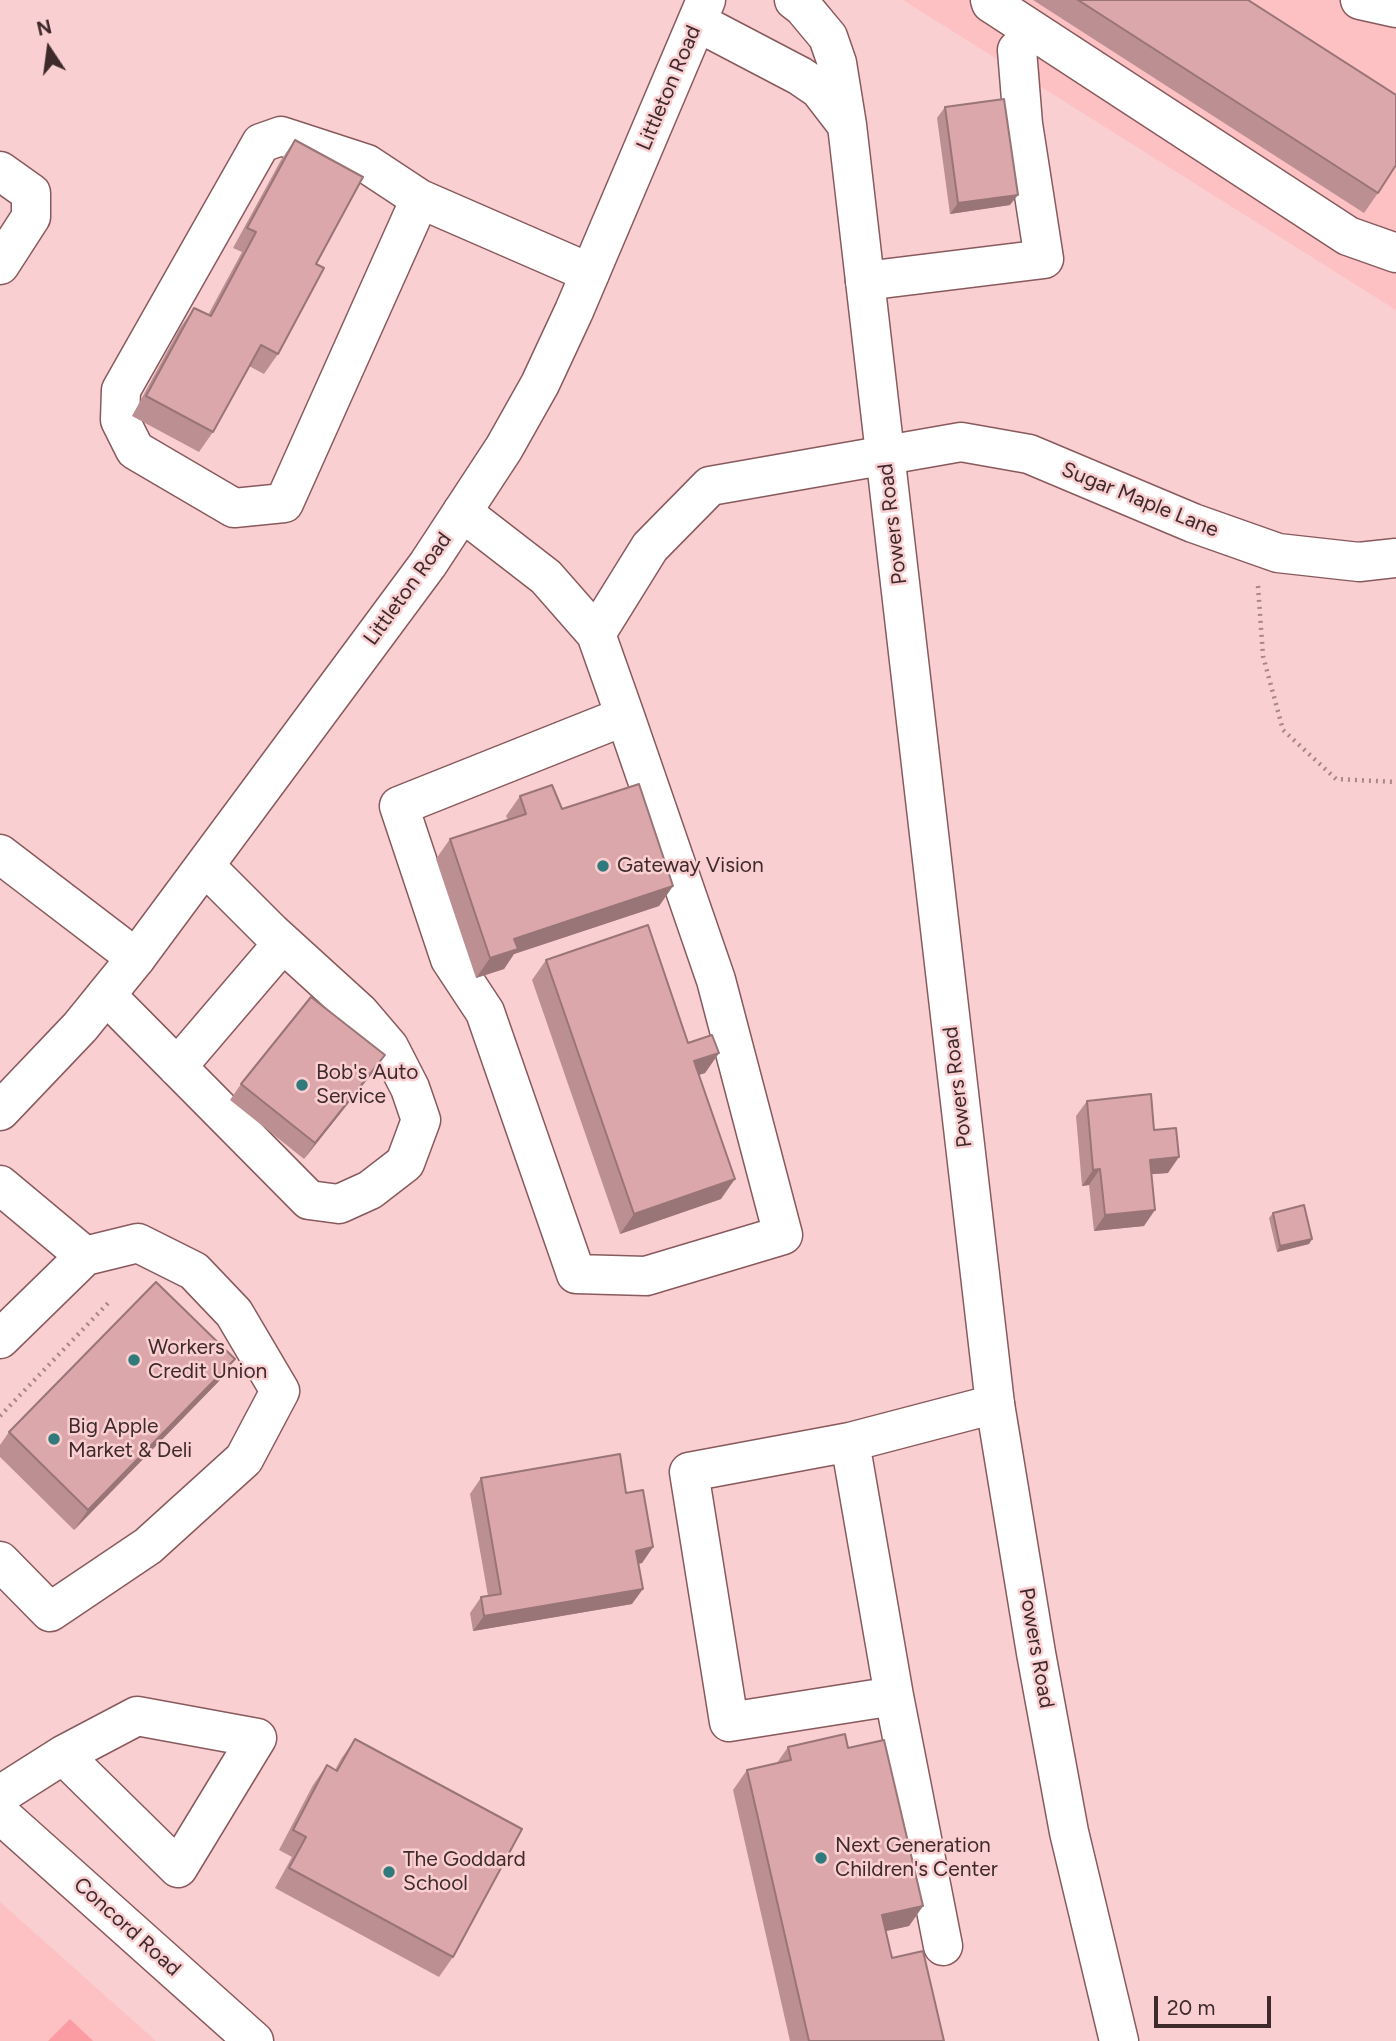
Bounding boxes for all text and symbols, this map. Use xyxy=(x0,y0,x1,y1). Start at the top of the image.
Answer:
north arrow xyxy=(14,14,84,84)
text: N xyxy=(34,15,54,41)
street label: Littleton Road xyxy=(631,22,707,154)
street label: Sugar Maple Lane xyxy=(1058,457,1222,543)
street label: Powers Road xyxy=(873,462,913,586)
street label: Littleton Road xyxy=(359,528,457,650)
place label: Gateway Vision xyxy=(617,853,764,879)
marker: Gateway Vision xyxy=(595,858,611,874)
street label: Powers Road xyxy=(938,1025,978,1149)
place label: Bob's Auto Service xyxy=(316,1060,418,1110)
marker: Bob's Auto Service xyxy=(294,1077,310,1093)
place label: Workers Credit Union xyxy=(148,1335,267,1385)
marker: Workers Credit Union xyxy=(126,1352,142,1368)
place label: Big Apple Market & Deli xyxy=(68,1414,192,1464)
marker: Big Apple Market & Deli xyxy=(46,1431,62,1447)
street label: Powers Road xyxy=(1013,1586,1059,1710)
place label: Next Generation Children's Center xyxy=(835,1833,998,1883)
place label: The Goddard School xyxy=(403,1847,526,1897)
marker: Next Generation Children's Center xyxy=(813,1850,829,1866)
marker: The Goddard School xyxy=(381,1864,397,1880)
street label: Concord Road xyxy=(68,1872,186,1982)
scale bar xyxy=(1158,1982,1275,2026)
text: 20 m xyxy=(1167,1995,1215,2020)

